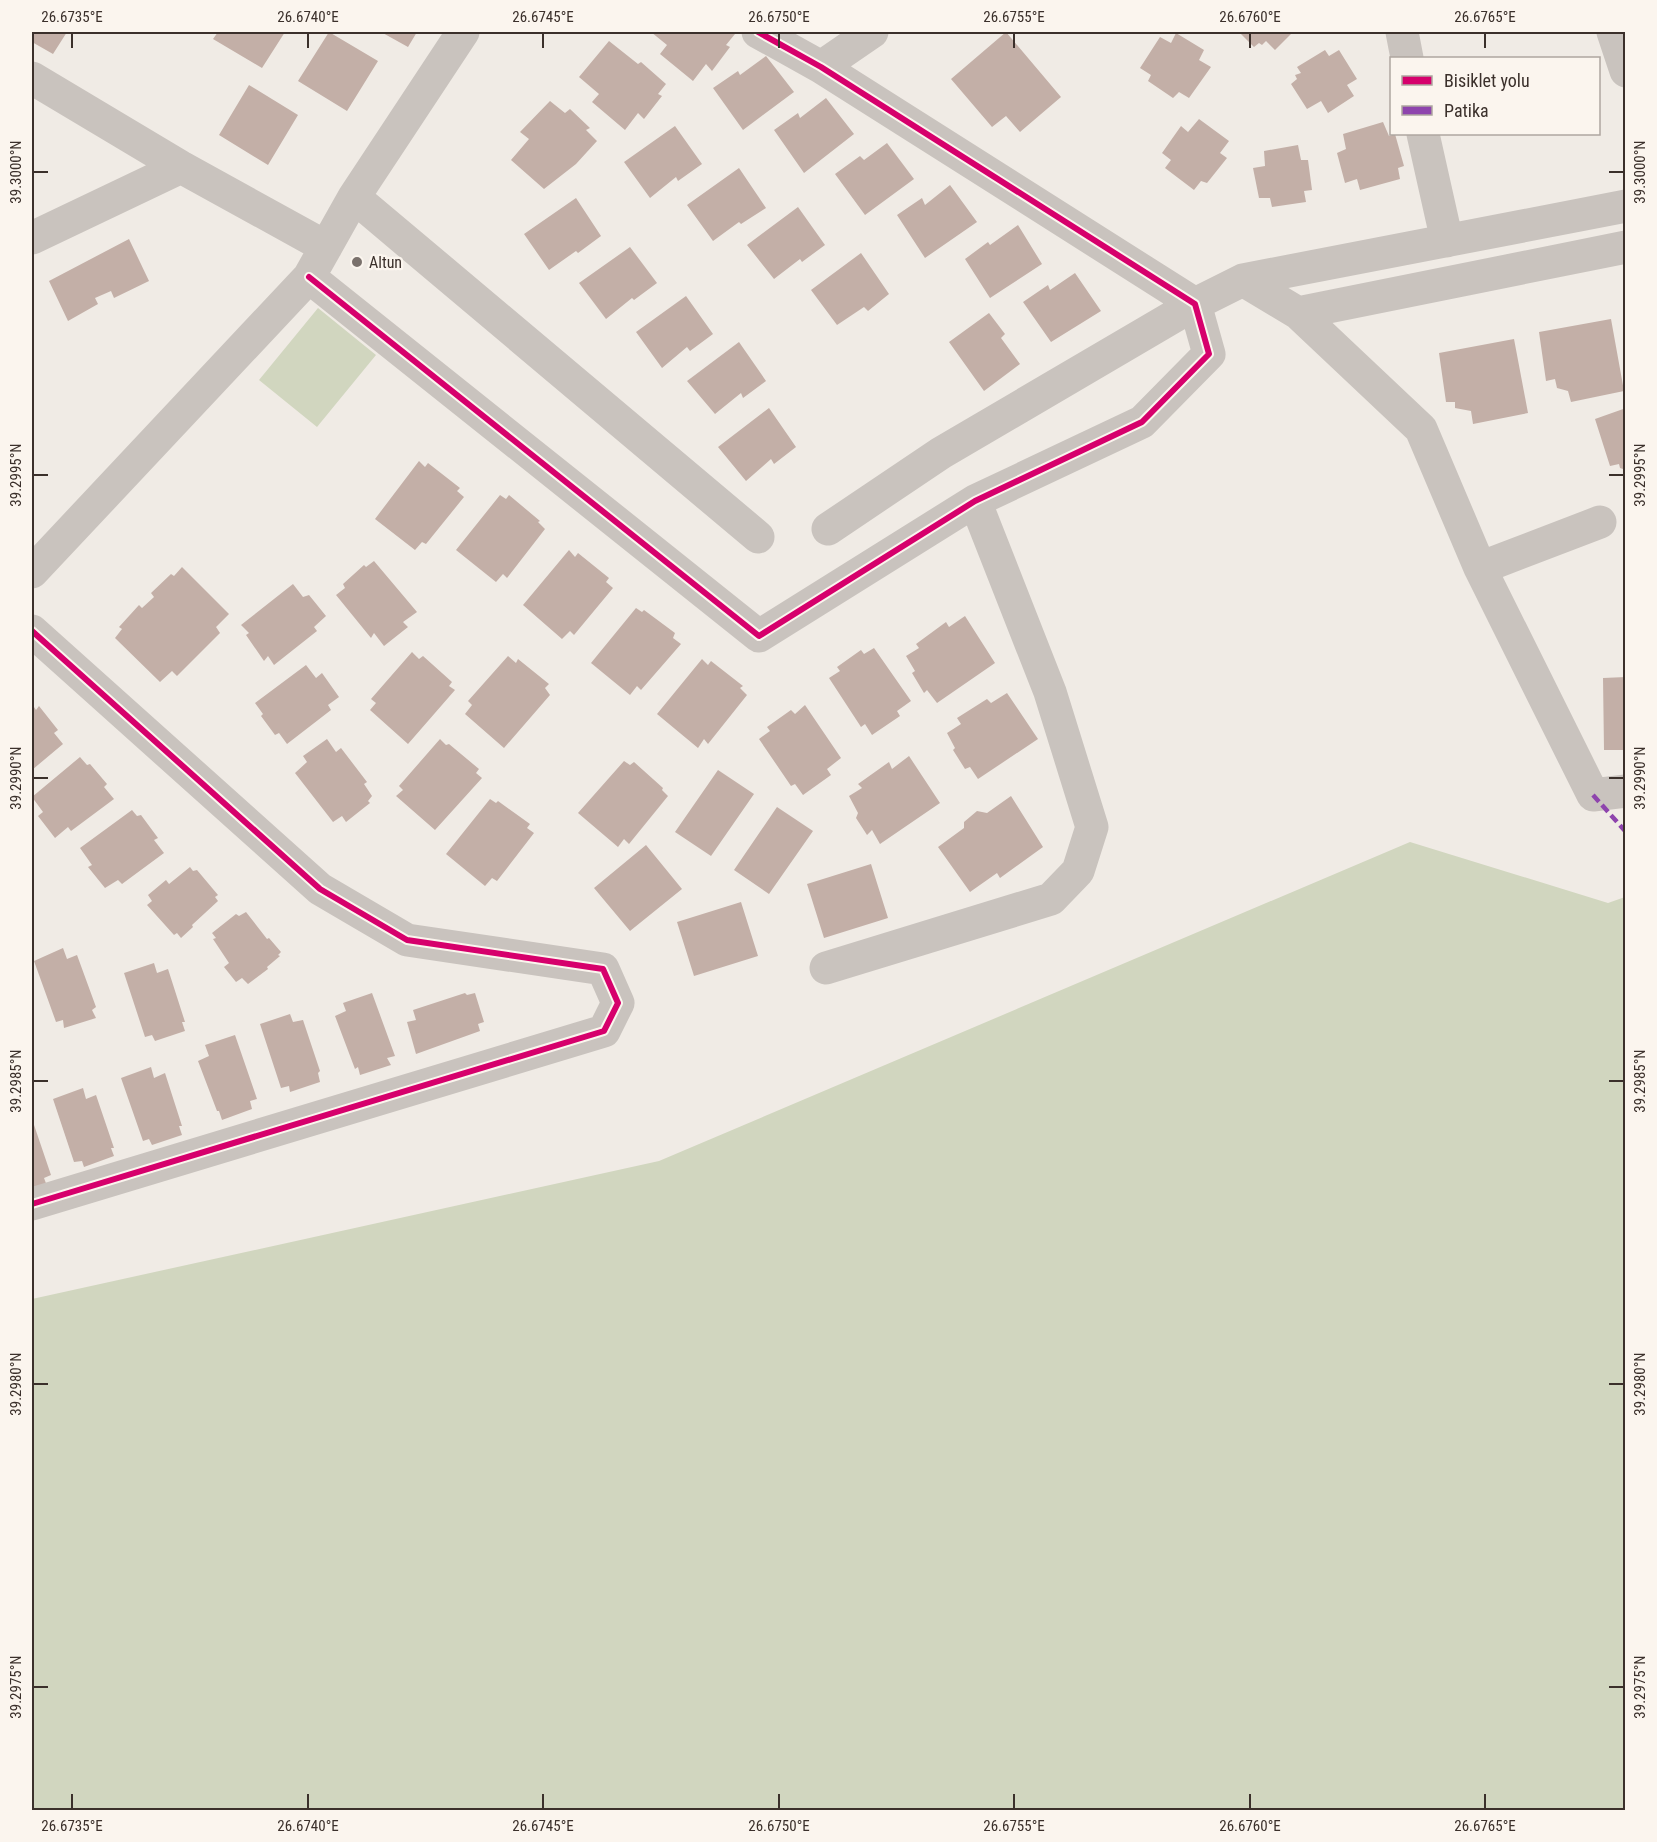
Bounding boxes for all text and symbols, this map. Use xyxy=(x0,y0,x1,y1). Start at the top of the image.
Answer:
text: 26.6735°E xyxy=(41,8,103,26)
text: 26.6740°E xyxy=(277,8,339,26)
text: 26.6745°E xyxy=(512,8,574,26)
text: 26.6750°E xyxy=(748,8,810,26)
text: 26.6755°E xyxy=(983,8,1045,26)
text: 26.6760°E xyxy=(1219,8,1281,26)
text: 26.6765°E xyxy=(1454,8,1516,26)
legend xyxy=(1390,57,1600,135)
text: Bisiklet yolu xyxy=(1444,70,1530,91)
text: Patika xyxy=(1444,100,1489,121)
text: 39.3000°N xyxy=(7,140,25,204)
text: 39.3000°N xyxy=(1631,140,1649,204)
place label: Altun xyxy=(369,253,402,272)
marker: Altun xyxy=(350,255,364,269)
text: 39.2995°N xyxy=(7,443,25,507)
text: 39.2995°N xyxy=(1631,443,1649,507)
text: 39.2990°N xyxy=(7,746,25,810)
text: 39.2990°N xyxy=(1631,746,1649,810)
text: 39.2985°N xyxy=(7,1049,25,1113)
text: 39.2985°N xyxy=(1631,1049,1649,1113)
text: 39.2980°N xyxy=(7,1352,25,1416)
text: 39.2980°N xyxy=(1631,1352,1649,1416)
text: 39.2975°N xyxy=(7,1655,25,1719)
text: 39.2975°N xyxy=(1631,1655,1649,1719)
text: 26.6735°E xyxy=(41,1817,103,1835)
text: 26.6740°E xyxy=(277,1817,339,1835)
text: 26.6745°E xyxy=(512,1817,574,1835)
text: 26.6750°E xyxy=(748,1817,810,1835)
text: 26.6755°E xyxy=(983,1817,1045,1835)
text: 26.6760°E xyxy=(1219,1817,1281,1835)
text: 26.6765°E xyxy=(1454,1817,1516,1835)

